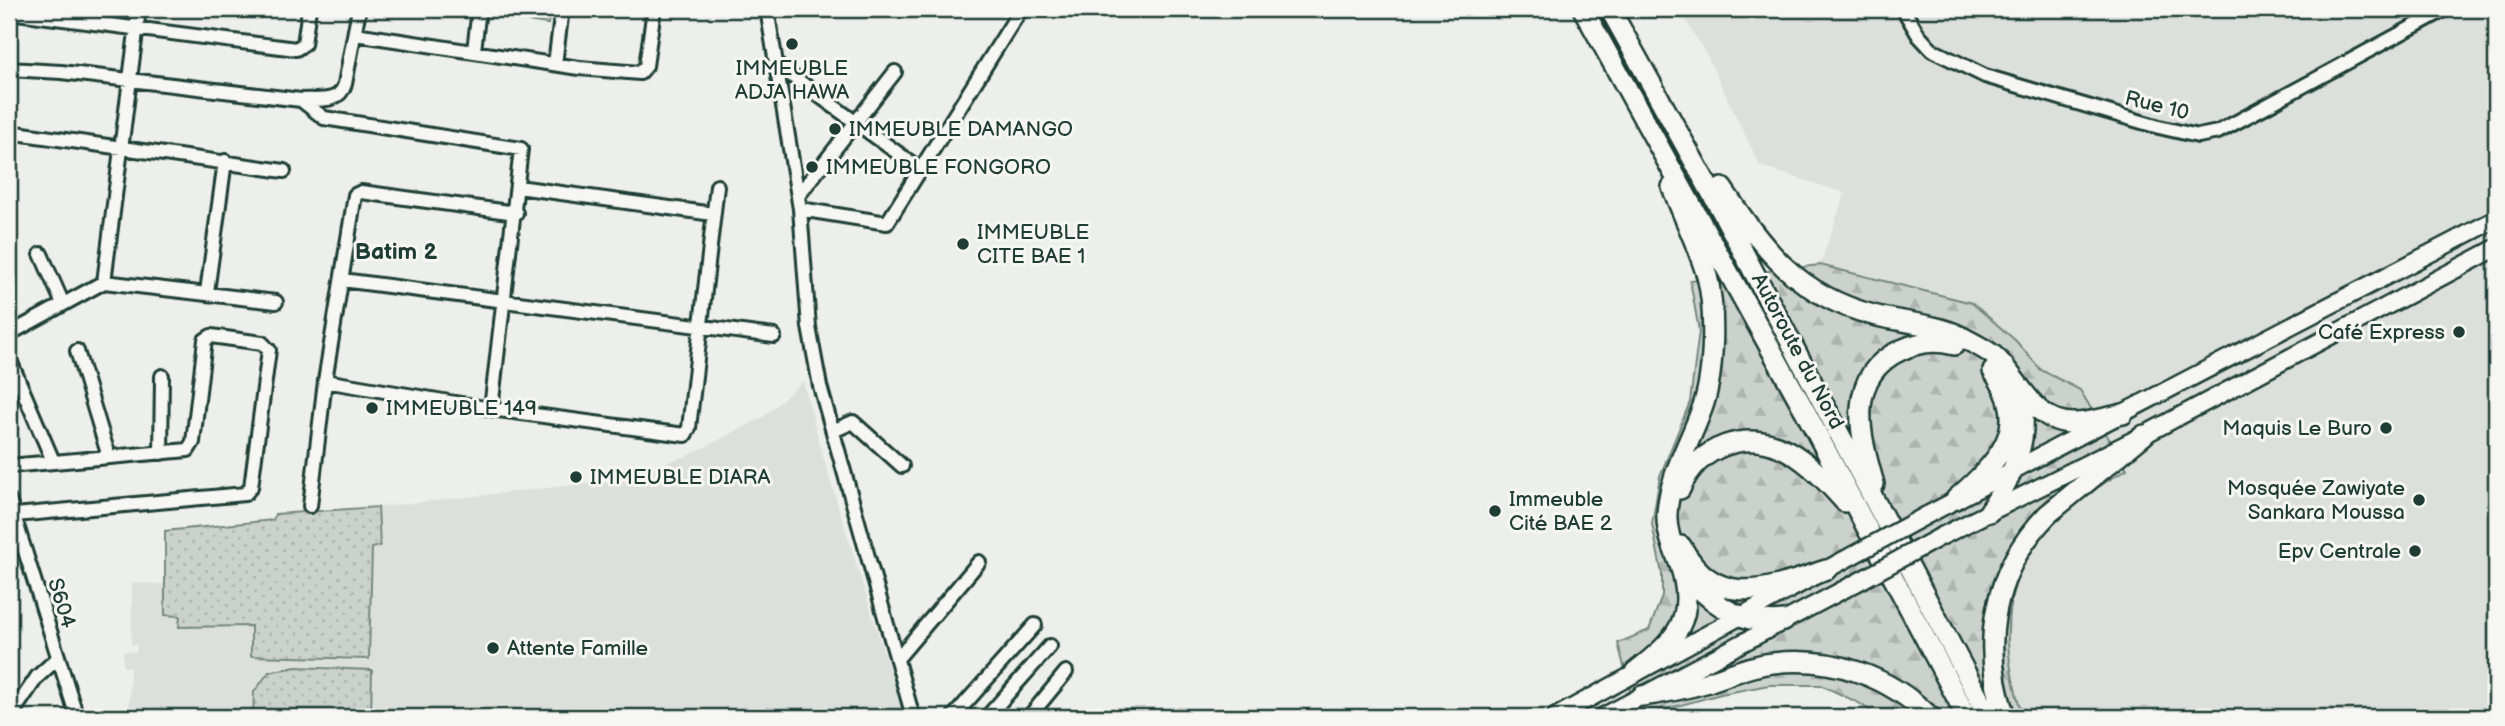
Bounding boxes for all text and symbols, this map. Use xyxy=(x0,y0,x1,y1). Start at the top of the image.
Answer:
marker: IMMEUBLE ADJA HAWA xyxy=(784,36,800,52)
place label: IMMEUBLE ADJA HAWA xyxy=(735,56,849,105)
street label: Rue 10 xyxy=(2122,85,2192,126)
place label: IMMEUBLE DAMANGO xyxy=(849,117,1073,142)
marker: IMMEUBLE DAMANGO xyxy=(827,121,843,137)
place label: IMMEUBLE FONGORO xyxy=(826,155,1051,180)
marker: IMMEUBLE FONGORO xyxy=(804,159,820,175)
place label: IMMEUBLE CITE BAE 1 xyxy=(977,220,1089,269)
marker: IMMEUBLE CITE BAE 1 xyxy=(955,236,971,252)
district label: Batim 2 xyxy=(355,238,437,266)
street label: Autoroute du Nord xyxy=(1746,269,1849,433)
place label: Café Express xyxy=(2318,320,2445,345)
marker: Café Express xyxy=(2451,324,2467,340)
place label: IMMEUBLE 149 xyxy=(386,396,537,421)
marker: IMMEUBLE 149 xyxy=(364,400,380,416)
place label: Maquis Le Buro xyxy=(2222,416,2372,441)
marker: Maquis Le Buro xyxy=(2378,420,2394,436)
place label: IMMEUBLE DIARA xyxy=(590,465,771,490)
marker: IMMEUBLE DIARA xyxy=(568,469,584,485)
place label: Mosquée Zawiyate Sankara Moussa xyxy=(2227,476,2405,525)
place label: Immeuble Cité BAE 2 xyxy=(1509,487,1613,536)
marker: Mosquée Zawiyate Sankara Moussa xyxy=(2411,492,2427,508)
marker: Immeuble Cité BAE 2 xyxy=(1487,503,1503,519)
place label: Epv Centrale xyxy=(2278,539,2401,564)
marker: Epv Centrale xyxy=(2407,543,2423,559)
street label: S604 xyxy=(42,575,81,631)
place label: Attente Famille xyxy=(507,636,648,661)
marker: Attente Famille xyxy=(485,640,501,656)

